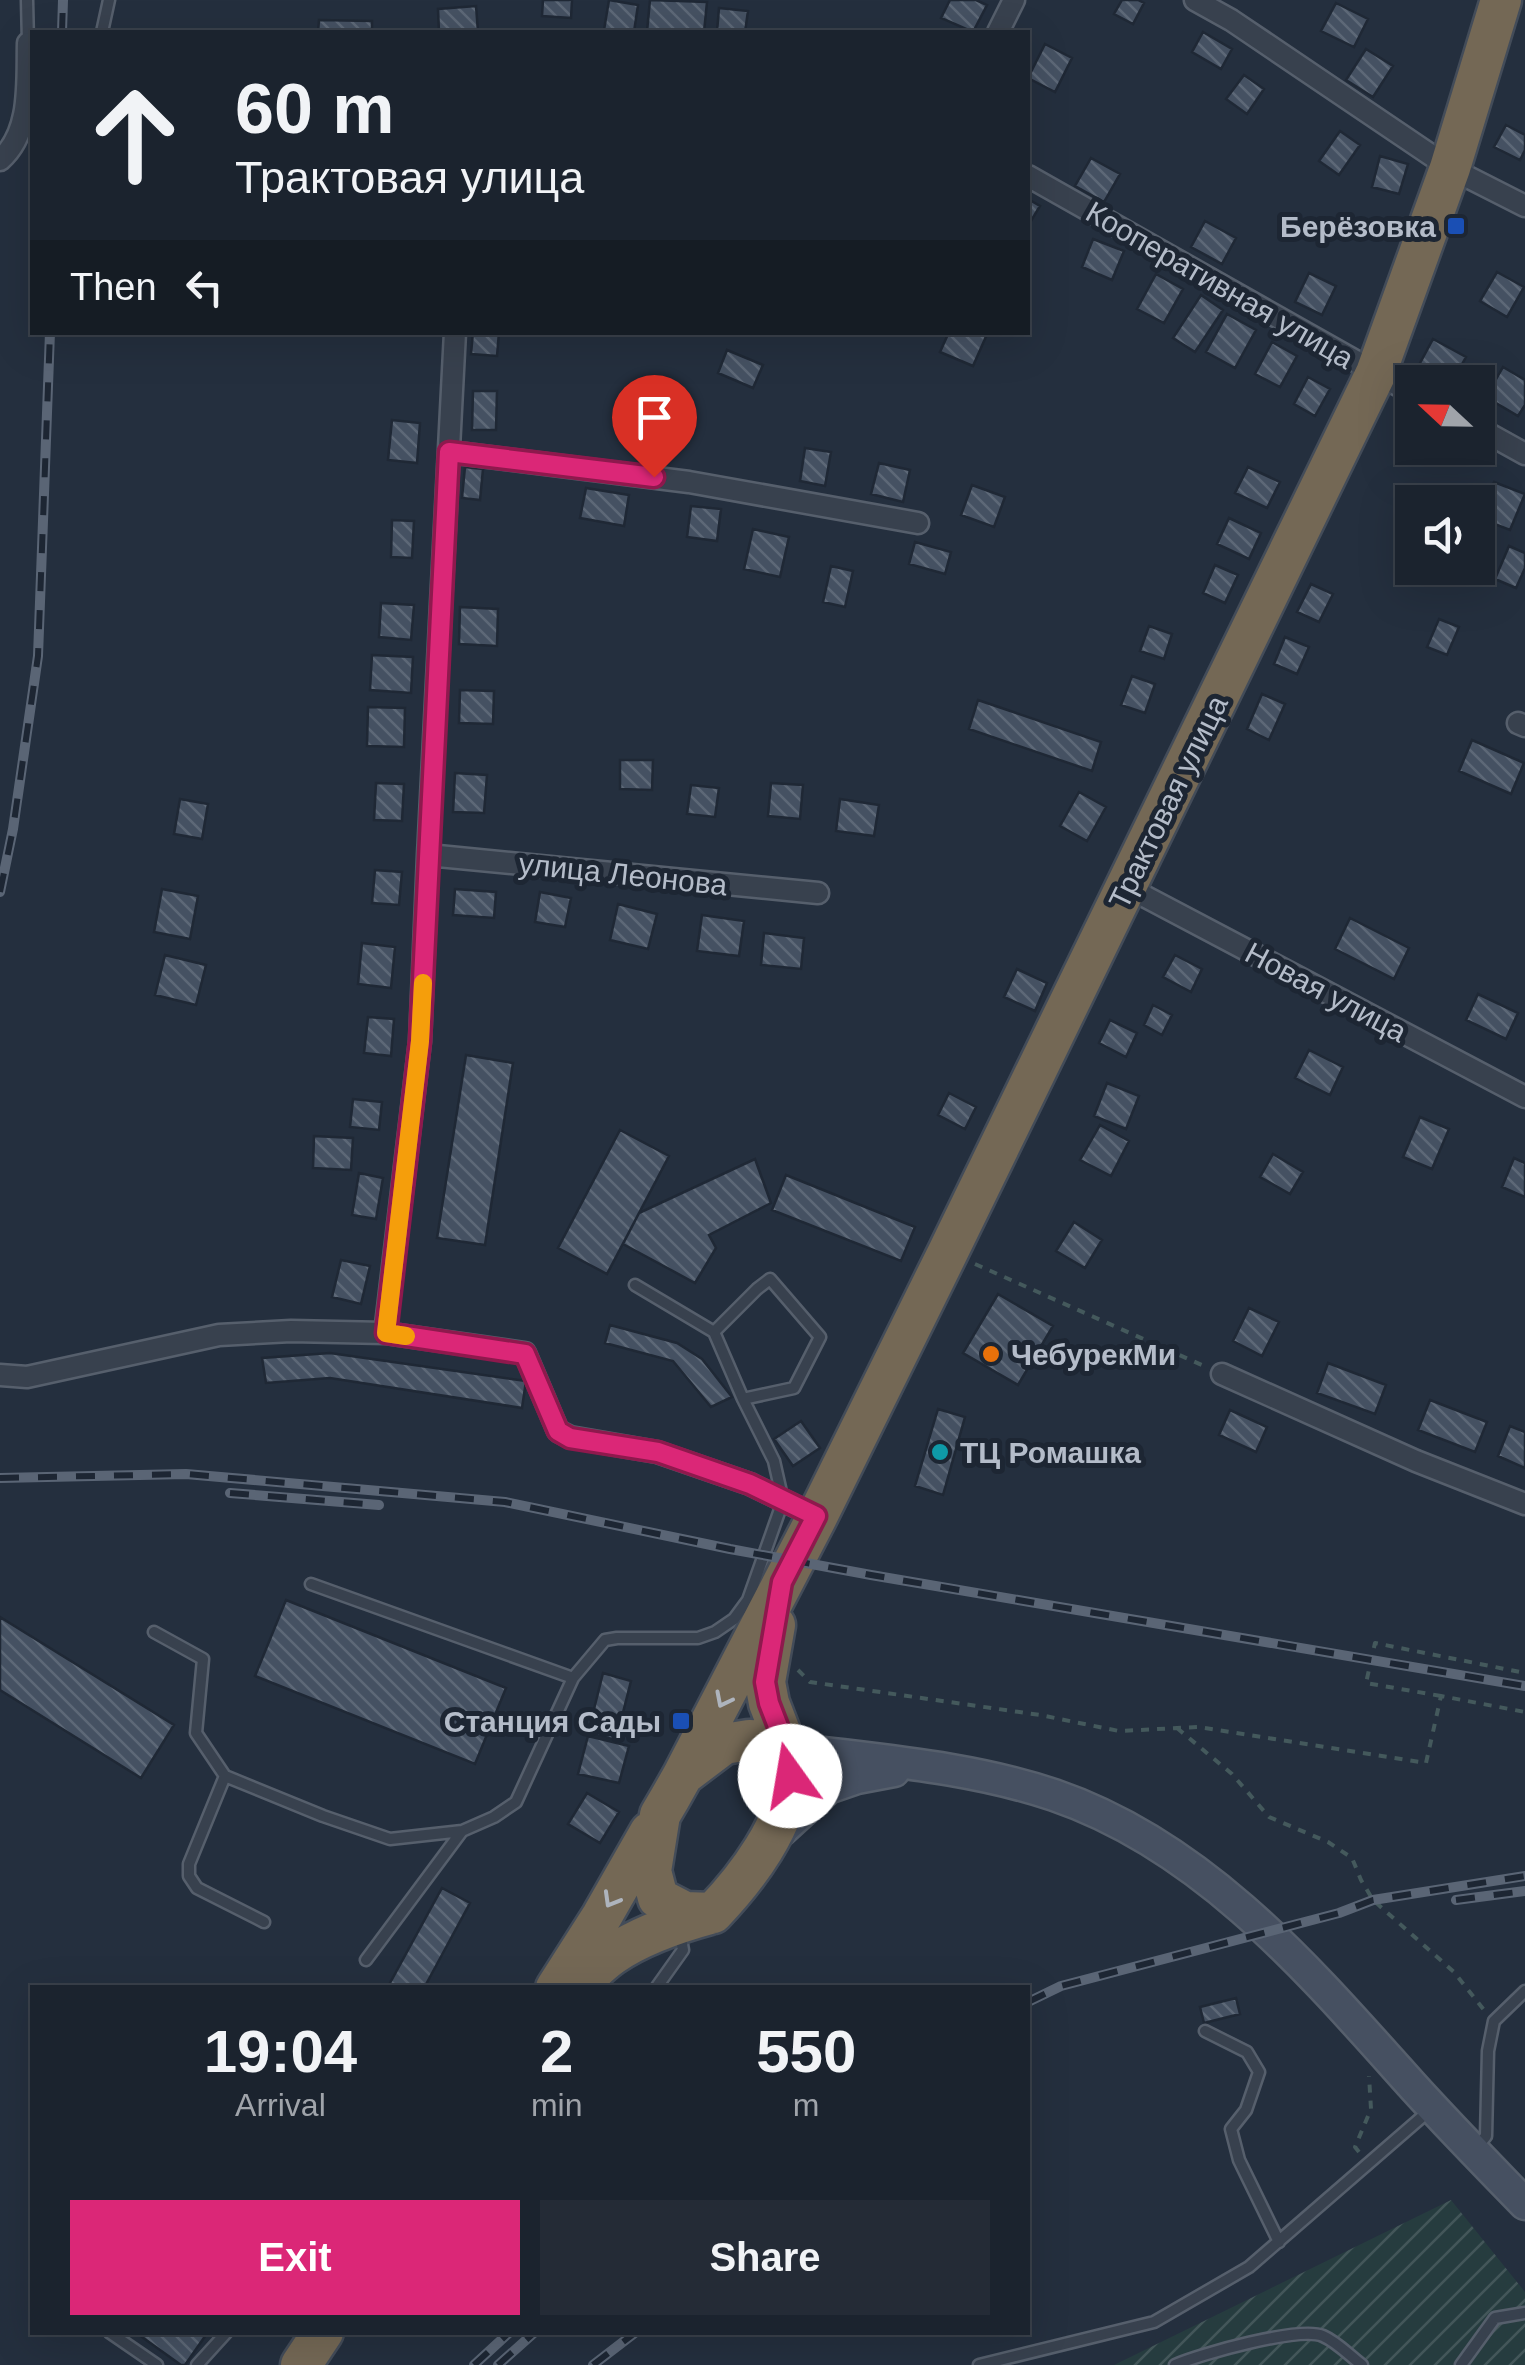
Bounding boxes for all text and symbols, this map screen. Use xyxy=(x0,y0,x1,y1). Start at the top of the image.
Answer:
icon: ahead xyxy=(70,70,200,200)
text: 60 m xyxy=(235,70,395,148)
text: Трактовая улица xyxy=(235,152,584,203)
street label: Кооперативная улица xyxy=(1080,195,1360,375)
place label: Берёзовка xyxy=(1280,210,1436,243)
marker: Берёзовка xyxy=(1445,215,1467,237)
icon: left xyxy=(177,260,232,315)
text: Then xyxy=(70,266,157,308)
north arrow xyxy=(1395,365,1495,465)
map controls xyxy=(1395,365,1495,585)
pin xyxy=(612,375,697,478)
icon: arrive xyxy=(627,390,682,445)
button: sound xyxy=(1395,485,1495,585)
street label: Трактовая улица xyxy=(1102,690,1234,914)
street label: улица Леонова xyxy=(517,847,729,901)
street label: Новая улица xyxy=(1240,936,1412,1048)
place label: ЧебурекМи xyxy=(1011,1338,1176,1371)
marker: ЧебурекМи xyxy=(980,1343,1002,1365)
place label: ТЦ Ромашка xyxy=(960,1436,1141,1469)
marker: ТЦ Ромашка xyxy=(929,1441,951,1463)
one-way arrow xyxy=(716,1690,735,1708)
place label: Станция Сады xyxy=(444,1705,661,1738)
marker: Станция Сады xyxy=(670,1710,692,1732)
position arrow xyxy=(738,1724,842,1828)
one-way arrow xyxy=(604,1889,623,1907)
text: 19:04 xyxy=(204,2018,357,2085)
text: 2 xyxy=(540,2018,573,2085)
text: 550 xyxy=(756,2018,856,2085)
text: Arrival xyxy=(235,2087,326,2123)
text: min xyxy=(531,2087,582,2123)
text: m xyxy=(793,2087,820,2123)
button: Exit xyxy=(70,2200,520,2315)
button: Share xyxy=(540,2200,990,2315)

